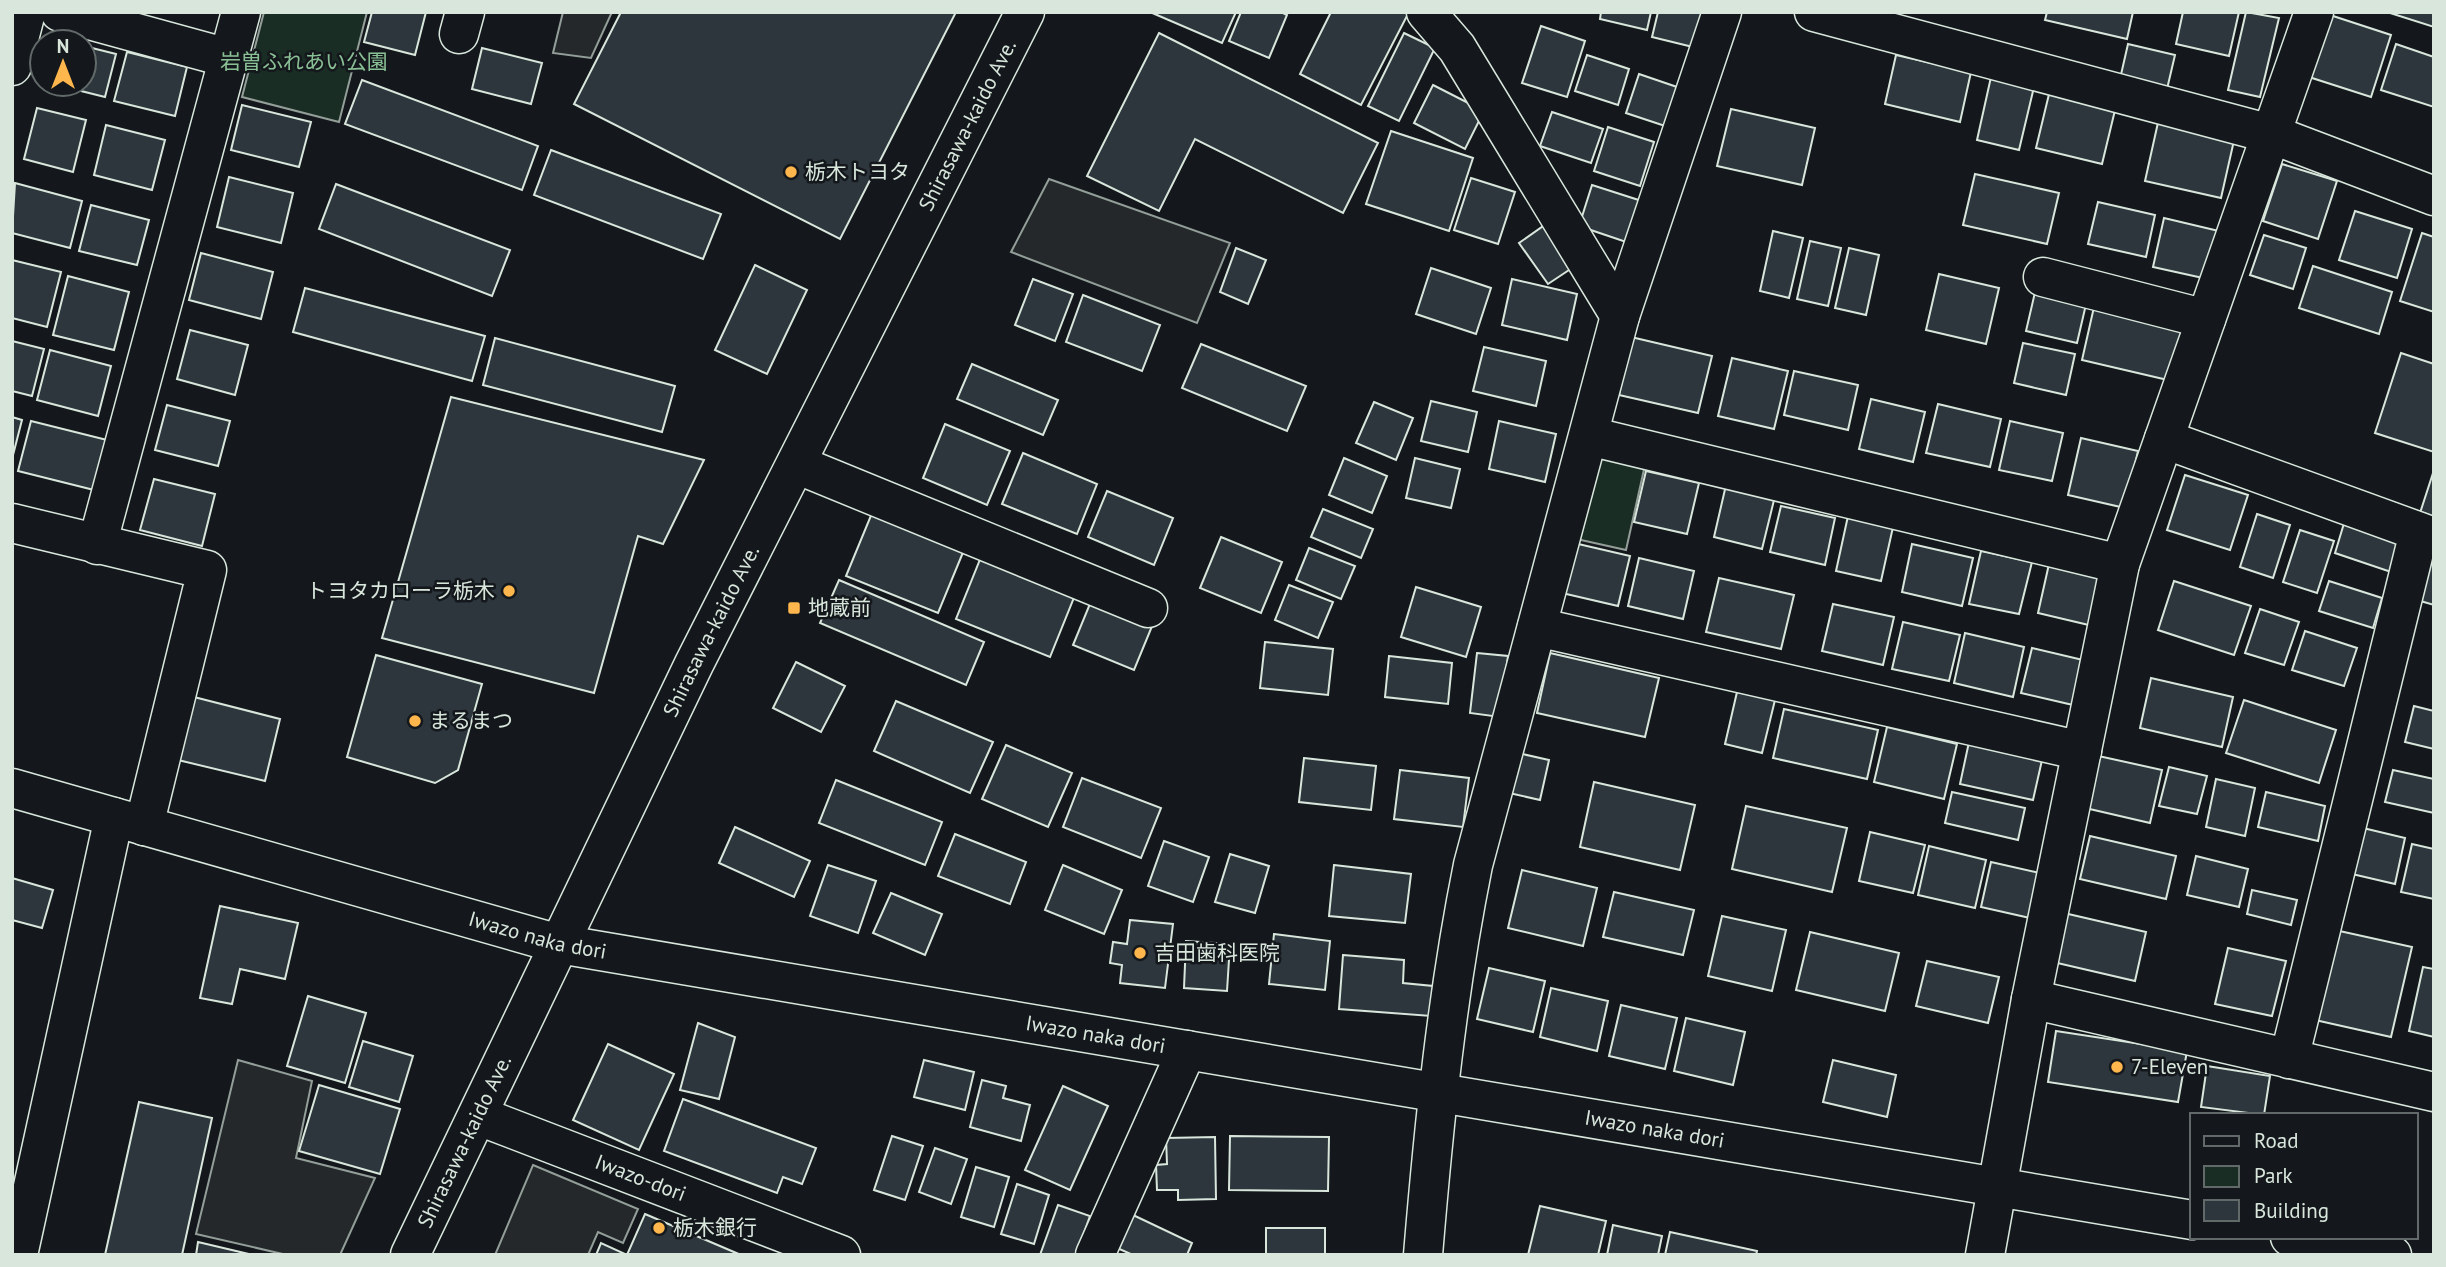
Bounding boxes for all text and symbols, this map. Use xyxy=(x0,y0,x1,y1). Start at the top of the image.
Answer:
north arrow xyxy=(28,28,98,98)
text: N xyxy=(57,34,69,58)
street label: Shirasawa-kaido Ave. xyxy=(912,35,1022,215)
park label: 岩曽ふれあい公園 xyxy=(220,48,388,75)
place label: 栃木トヨタ xyxy=(805,158,910,185)
marker: 栃木トヨタ xyxy=(783,164,799,180)
street label: Shirasawa-kaido Ave. xyxy=(657,540,765,721)
place label: トヨタカローラ栃木 xyxy=(306,577,495,604)
marker: トヨタカローラ栃木 xyxy=(501,583,517,599)
place label: 地蔵前 xyxy=(808,594,871,621)
marker: 地蔵前 xyxy=(786,600,802,616)
place label: まるまつ xyxy=(429,707,513,734)
marker: まるまつ xyxy=(407,713,423,729)
street label: Iwazo naka dori xyxy=(466,905,609,965)
place label: 吉田歯科医院 xyxy=(1154,939,1280,966)
marker: 吉田歯科医院 xyxy=(1132,945,1148,961)
street label: Iwazo naka dori xyxy=(1024,1009,1168,1059)
street label: Shirasawa-kaido Ave. xyxy=(411,1050,517,1232)
place label: 7-Eleven xyxy=(2131,1053,2208,1080)
marker: 7-Eleven xyxy=(2109,1059,2125,1075)
street label: Iwazo naka dori xyxy=(1583,1104,1727,1154)
legend xyxy=(2190,1113,2418,1239)
text: Road xyxy=(2254,1127,2298,1154)
street label: Iwazo-dori xyxy=(591,1148,690,1207)
text: Park xyxy=(2254,1162,2293,1189)
text: Building xyxy=(2254,1197,2329,1224)
place label: 栃木銀行 xyxy=(673,1214,757,1241)
marker: 栃木銀行 xyxy=(651,1220,667,1236)

